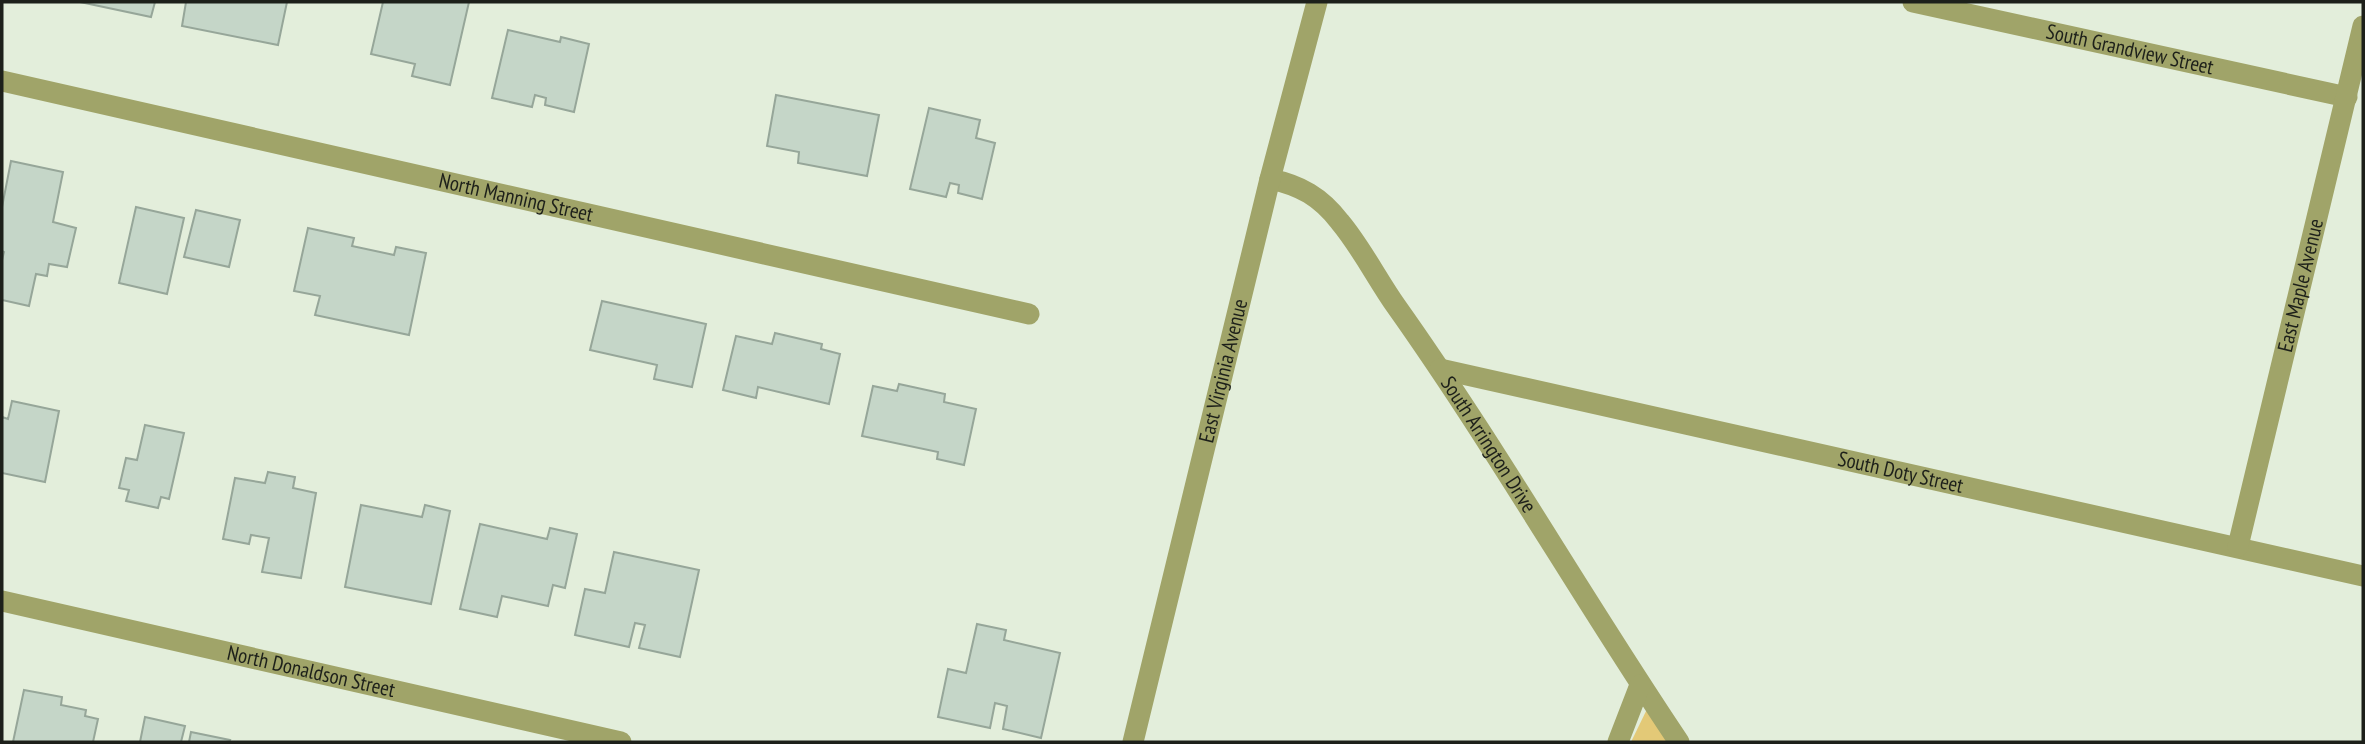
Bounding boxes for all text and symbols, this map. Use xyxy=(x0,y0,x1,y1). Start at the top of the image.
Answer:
street label: South Grandview Street xyxy=(2044,18,2216,80)
street label: North Manning Street xyxy=(436,167,596,228)
street label: East Maple Avenue xyxy=(2271,216,2329,355)
street label: East Virginia Avenue xyxy=(1192,296,1253,445)
street label: South Arrington Drive xyxy=(1435,371,1543,518)
street label: South Doty Street xyxy=(1835,445,1966,499)
street label: North Donaldson Street xyxy=(225,639,398,703)

